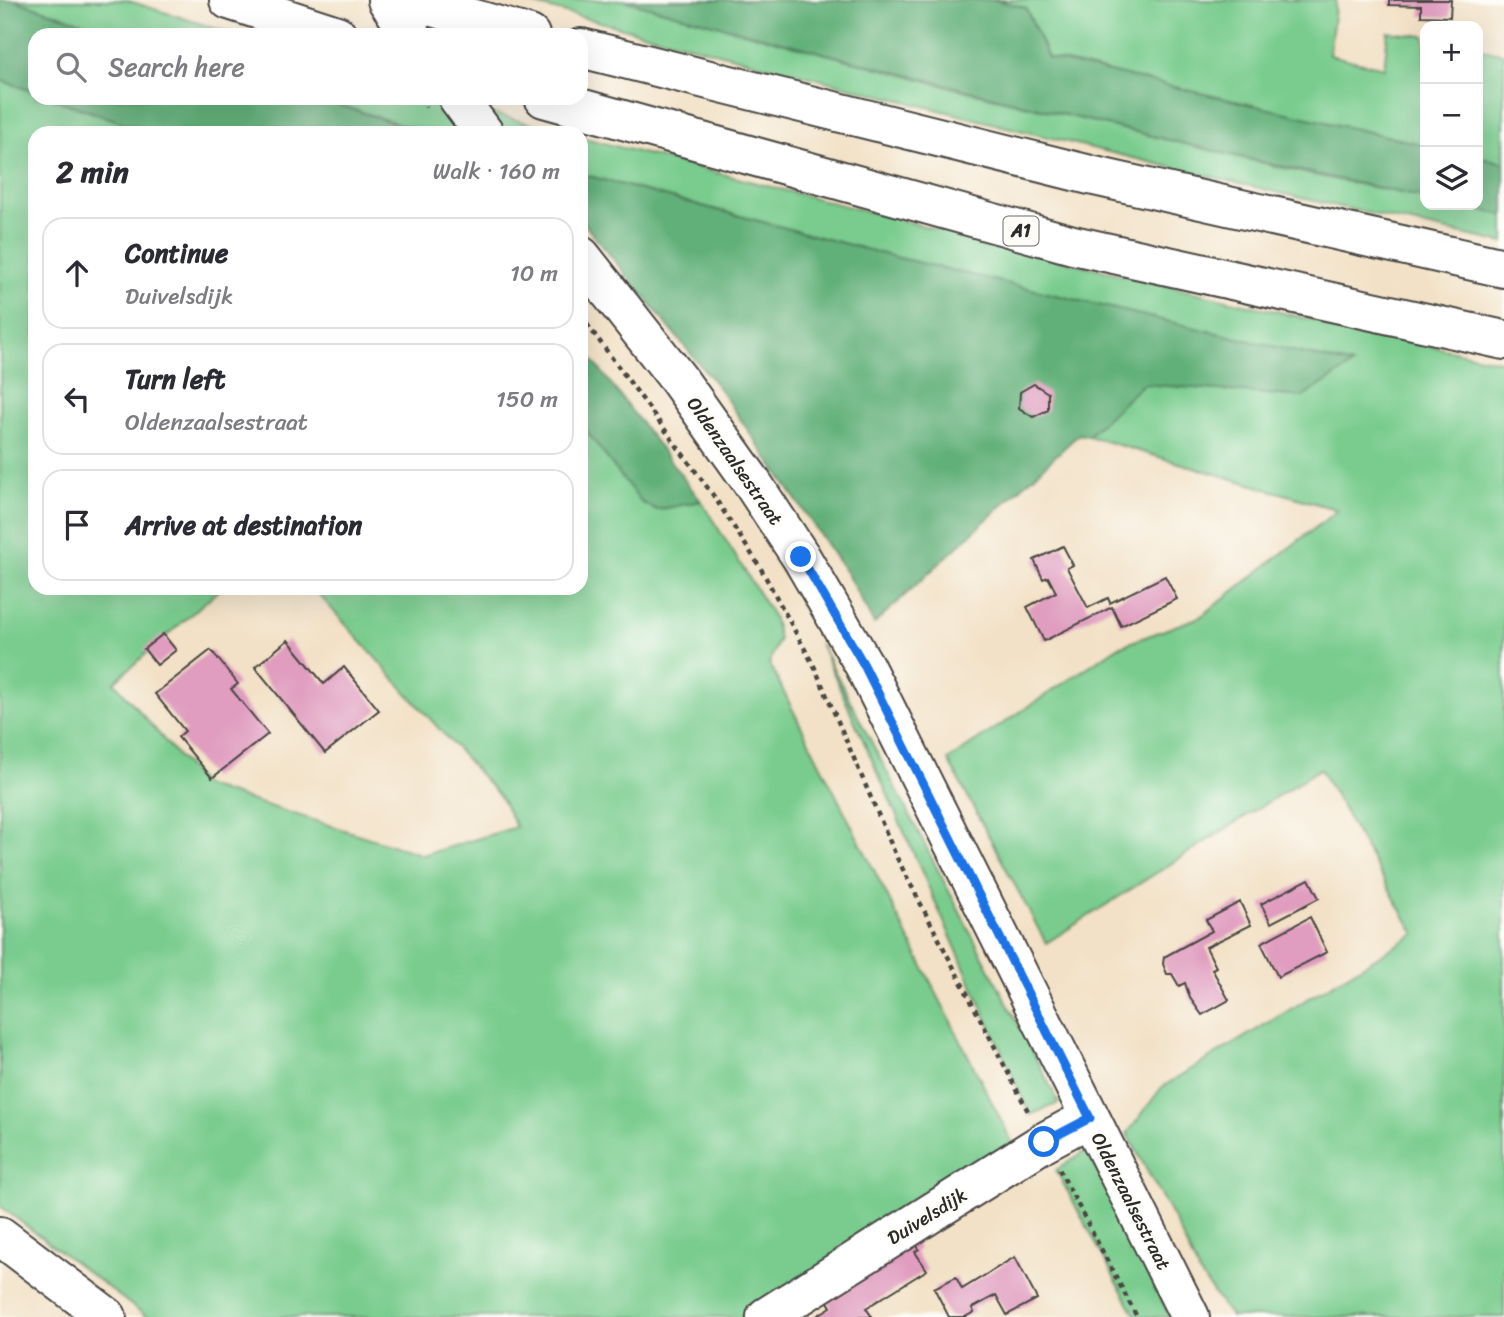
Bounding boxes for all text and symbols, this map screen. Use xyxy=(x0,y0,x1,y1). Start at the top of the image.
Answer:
map controls xyxy=(1420,21,1483,210)
button: + xyxy=(1420,21,1483,84)
search box xyxy=(28,28,588,105)
text: Search here xyxy=(108,44,245,90)
icon: search xyxy=(52,48,90,86)
button: − xyxy=(1420,84,1483,147)
text: 2 min xyxy=(56,145,129,199)
button: layers xyxy=(1420,147,1483,210)
text: Walk · 160 m xyxy=(433,151,560,192)
road number: A1 xyxy=(1004,216,1038,246)
text: Continue xyxy=(125,230,228,276)
text: 10 m xyxy=(510,253,558,294)
icon: ahead xyxy=(58,254,96,292)
text: Duivelsdijk xyxy=(125,276,233,317)
text: Turn left xyxy=(125,356,225,402)
text: 150 m xyxy=(496,379,558,420)
icon: left xyxy=(58,380,96,418)
street label: Oldenzaalsestraat xyxy=(678,390,792,532)
text: Oldenzaalsestraat xyxy=(125,402,308,443)
text: Arrive at destination xyxy=(125,502,362,548)
icon: arrive xyxy=(58,506,96,544)
route end xyxy=(785,541,816,572)
route start xyxy=(1028,1126,1059,1157)
street label: Oldenzaalsestraat xyxy=(1082,1126,1180,1276)
street label: Duivelsdijk xyxy=(880,1178,974,1254)

